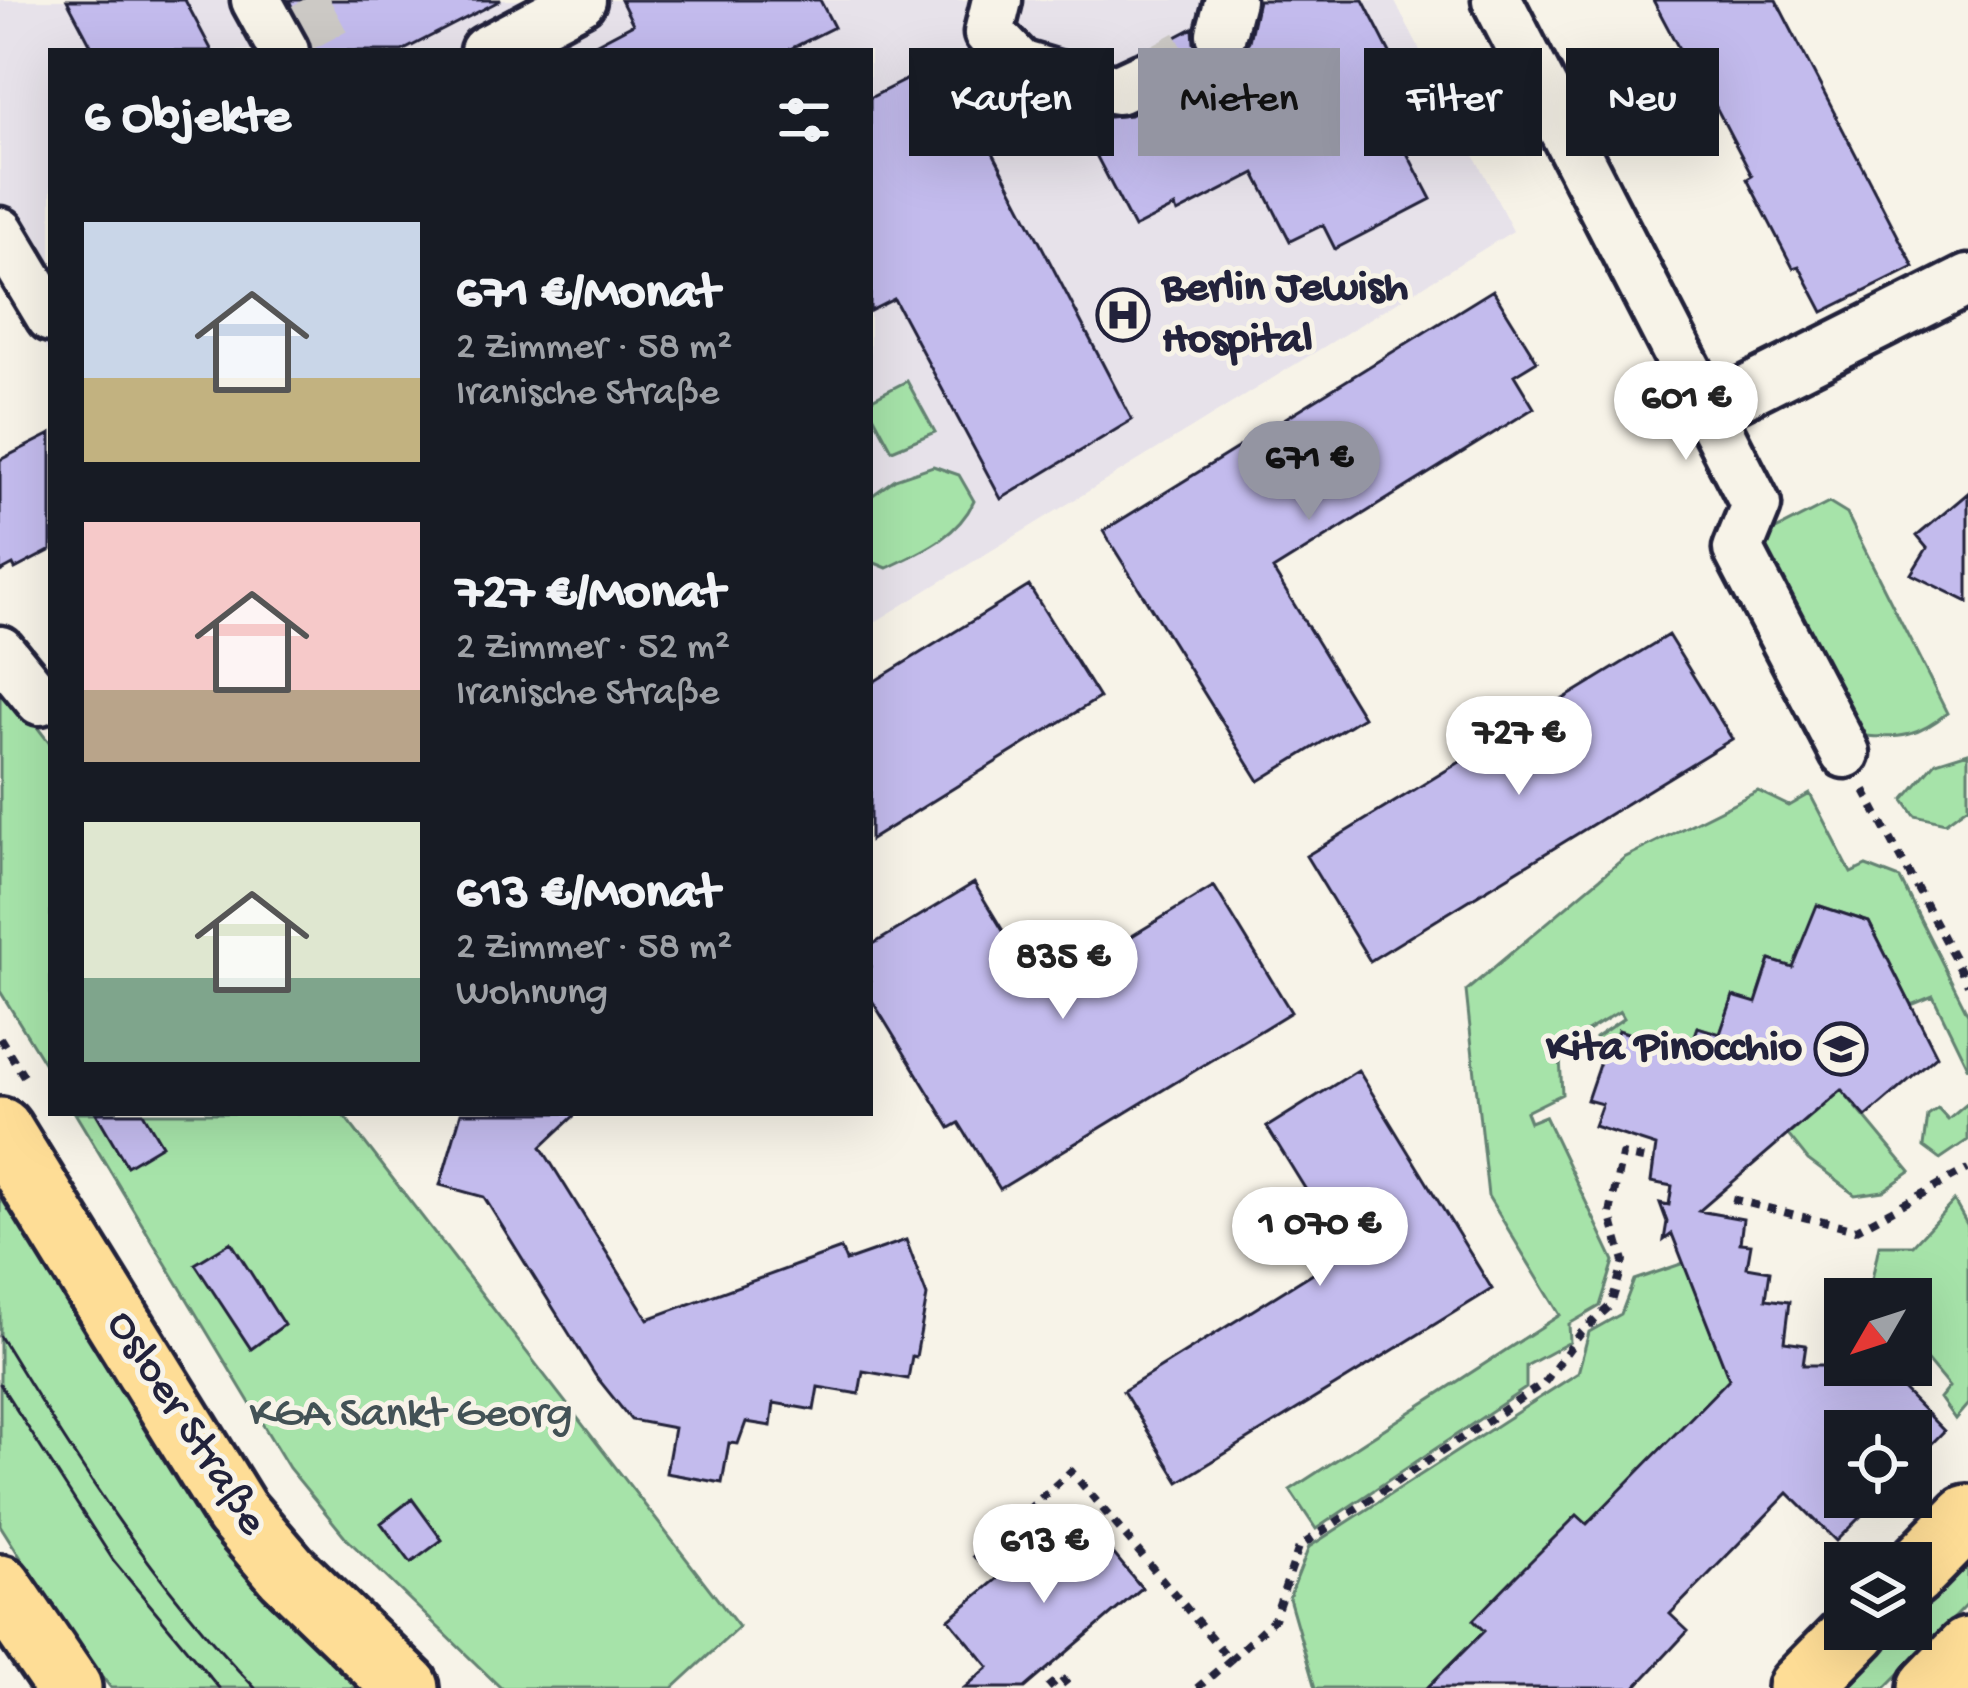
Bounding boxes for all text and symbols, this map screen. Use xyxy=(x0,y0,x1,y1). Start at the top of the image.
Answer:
chip: Kaufen xyxy=(909,48,1114,156)
chip: Mieten xyxy=(1138,48,1340,156)
chip: Filter xyxy=(1364,48,1542,156)
chip: Neu xyxy=(1566,48,1719,156)
icon: filters xyxy=(771,87,837,153)
text: 6 Objekte xyxy=(84,90,291,150)
place label: Berlin Jewish Hospital xyxy=(1160,263,1408,368)
text: 671 €/Monat xyxy=(456,266,719,326)
icon: home xyxy=(180,270,324,414)
hospital icon: Berlin Jewish Hospital xyxy=(1095,287,1151,343)
text: 2 Zimmer · 58 m² xyxy=(456,326,732,372)
pin: 601 € xyxy=(1602,361,1770,463)
text: Iranische Straße xyxy=(456,372,719,418)
text: 601 € xyxy=(1641,377,1731,423)
pin: 671 € xyxy=(1225,421,1393,523)
text: 671 € xyxy=(1265,437,1353,483)
text: 727 €/Monat xyxy=(456,566,724,626)
icon: home xyxy=(180,570,324,714)
text: 2 Zimmer · 52 m² xyxy=(456,626,730,672)
text: Iranische Straße xyxy=(456,672,719,718)
pin: 727 € xyxy=(1435,696,1603,798)
text: 727 € xyxy=(1473,712,1565,758)
text: 613 €/Monat xyxy=(456,866,719,926)
icon: home xyxy=(180,870,324,1014)
pin: 835 € xyxy=(979,920,1147,1022)
text: 2 Zimmer · 58 m² xyxy=(456,926,732,972)
text: 835 € xyxy=(1016,936,1110,982)
text: Wohnung xyxy=(456,972,608,1018)
school or university icon: Kita Pinocchio xyxy=(1813,1021,1869,1077)
place label: Kita Pinocchio xyxy=(1545,1023,1803,1076)
pin: 1 070 € xyxy=(1209,1187,1431,1289)
text: 1 070 € xyxy=(1259,1203,1381,1249)
north arrow xyxy=(1824,1278,1932,1386)
map controls xyxy=(1824,1278,1932,1650)
street label: Osloer Straße xyxy=(93,1302,278,1547)
park label: KGA Sankt Georg xyxy=(249,1389,573,1442)
button: locate xyxy=(1824,1410,1932,1518)
pin: 613 € xyxy=(960,1504,1128,1606)
text: 613 € xyxy=(1000,1520,1088,1566)
button: layers xyxy=(1824,1542,1932,1650)

